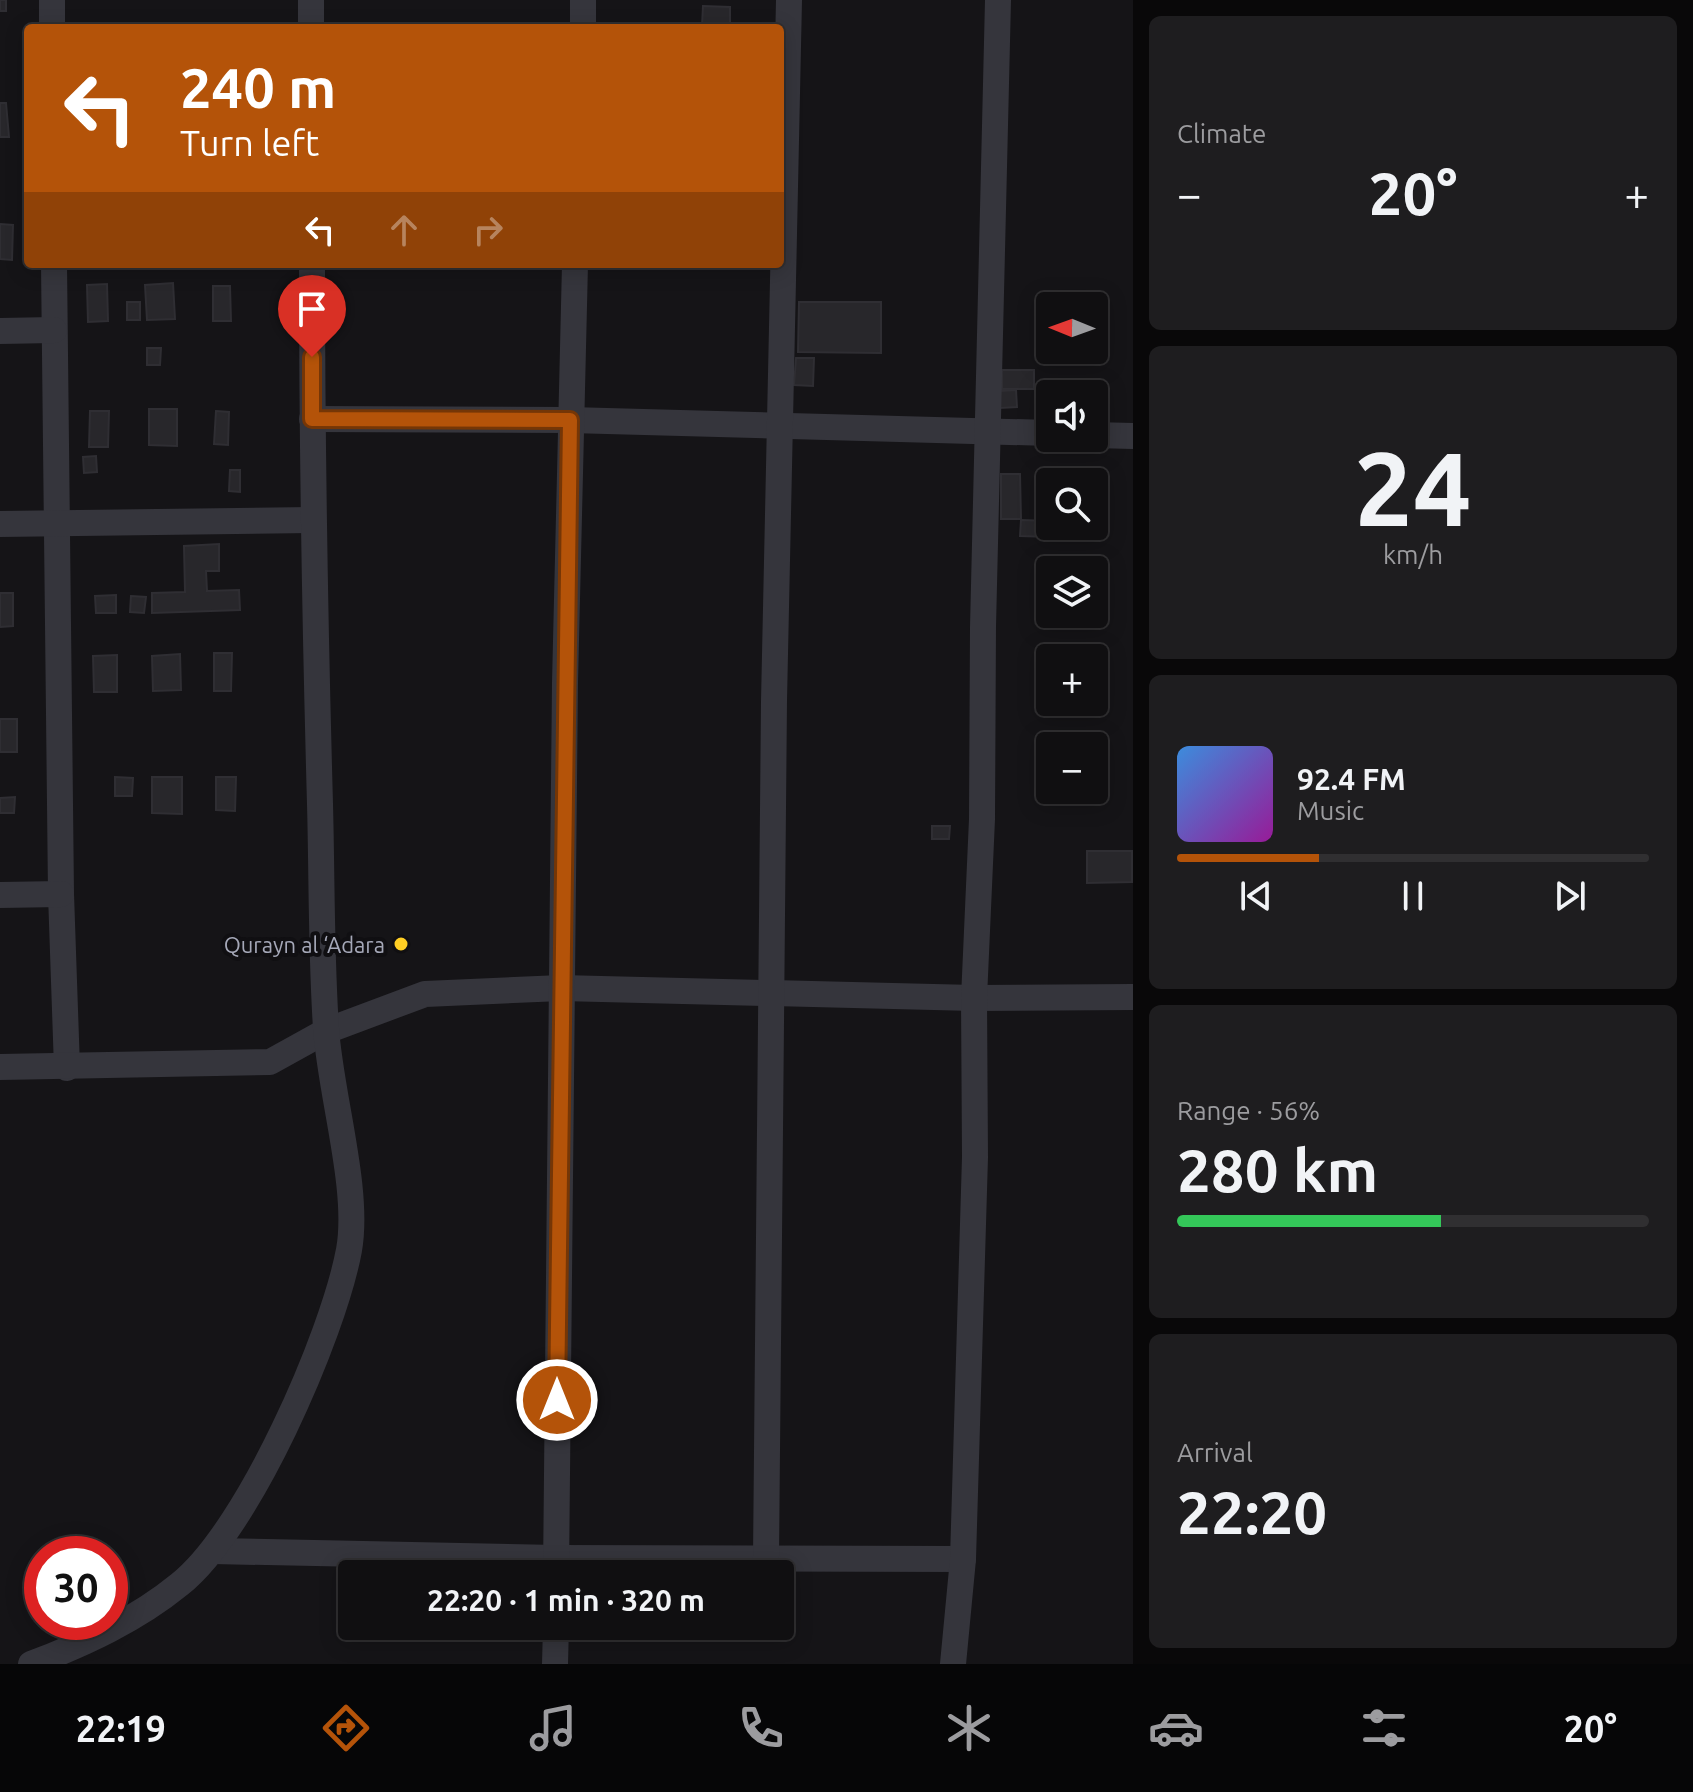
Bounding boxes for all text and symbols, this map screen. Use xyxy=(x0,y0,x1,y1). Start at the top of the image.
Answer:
icon: left xyxy=(48,56,152,160)
text: 240 m xyxy=(180,56,336,119)
text: Climate xyxy=(1177,119,1266,148)
text: Turn left xyxy=(180,122,319,163)
text: 20° xyxy=(1369,159,1457,226)
text: − xyxy=(1177,169,1202,218)
text: + xyxy=(1624,169,1649,218)
icon: left xyxy=(298,208,342,252)
icon: ahead xyxy=(382,208,426,252)
icon: right xyxy=(466,208,510,252)
pin xyxy=(278,275,346,357)
icon: arrive xyxy=(290,287,334,331)
north arrow xyxy=(1036,292,1108,364)
map controls xyxy=(1036,292,1108,804)
button: sound xyxy=(1036,380,1108,452)
text: 24 xyxy=(1354,429,1472,546)
button: search xyxy=(1036,468,1108,540)
text: km/h xyxy=(1383,540,1443,569)
button: layers xyxy=(1036,556,1108,628)
button: + xyxy=(1036,644,1108,716)
button: − xyxy=(1036,732,1108,804)
text: 92.4 FM xyxy=(1297,762,1406,796)
text: Music xyxy=(1297,796,1364,825)
icon: previous xyxy=(1234,874,1278,918)
icon: pause xyxy=(1391,874,1435,918)
icon: next xyxy=(1548,874,1592,918)
place label: Qurayn al ‘Adara xyxy=(224,932,385,957)
marker: Qurayn al ‘Adara xyxy=(392,935,410,953)
text: Range · 56% xyxy=(1177,1096,1320,1125)
text: 280 km xyxy=(1177,1136,1378,1203)
position arrow xyxy=(515,1358,599,1442)
text: Arrival xyxy=(1177,1438,1253,1467)
text: 22:20 xyxy=(1177,1478,1327,1545)
speed limit sign: 30 xyxy=(24,1536,128,1640)
text: 22:20 · 1 min · 320 m xyxy=(427,1583,705,1617)
icon: directions xyxy=(318,1700,374,1756)
icon: music xyxy=(525,1700,581,1756)
icon: phone xyxy=(733,1700,789,1756)
icon: climate xyxy=(941,1700,997,1756)
icon: car xyxy=(1148,1700,1204,1756)
icon: filters xyxy=(1356,1700,1412,1756)
text: 22:19 xyxy=(76,1708,166,1749)
text: 20° xyxy=(1564,1708,1617,1749)

